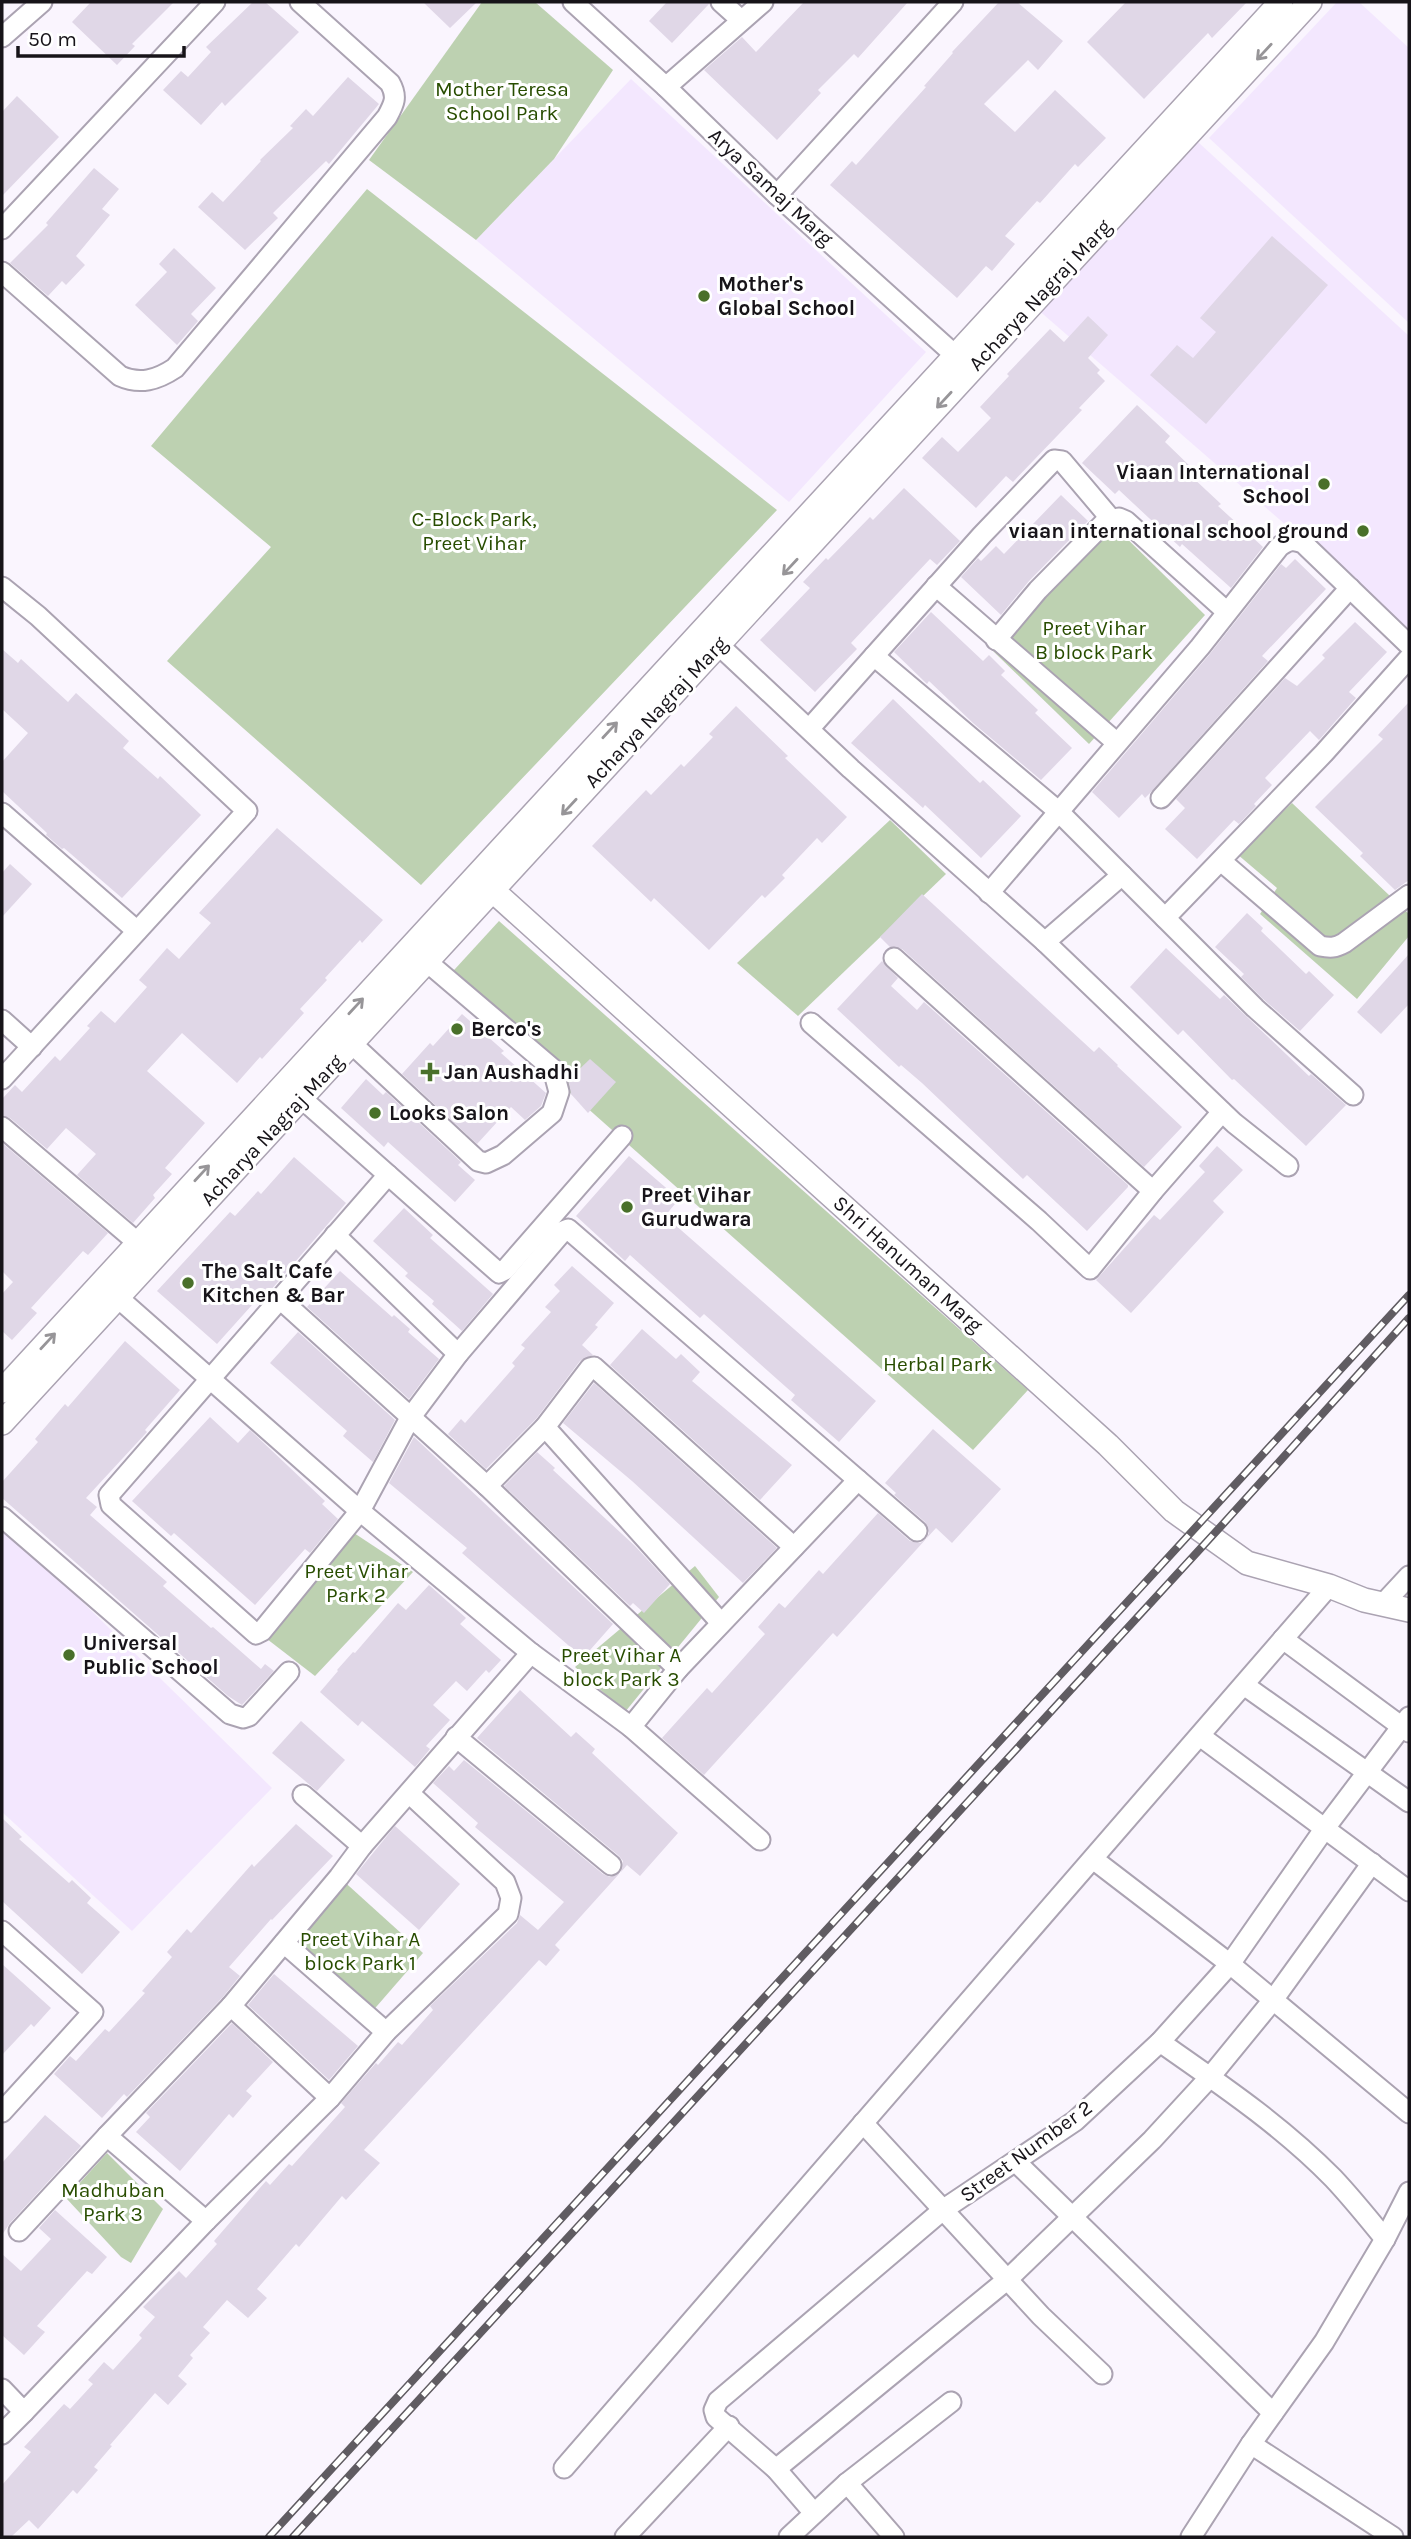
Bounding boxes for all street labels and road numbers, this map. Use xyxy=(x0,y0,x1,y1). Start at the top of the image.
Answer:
street label: Arya Samaj Marg xyxy=(704,123,838,251)
street label: Acharya Nagraj Marg xyxy=(964,214,1116,376)
street label: Acharya Nagraj Marg xyxy=(580,631,732,793)
street label: Acharya Nagraj Marg xyxy=(196,1049,348,1211)
street label: Shri Hanuman Marg xyxy=(828,1191,988,1337)
street label: Street Number 2 xyxy=(955,2095,1097,2207)

